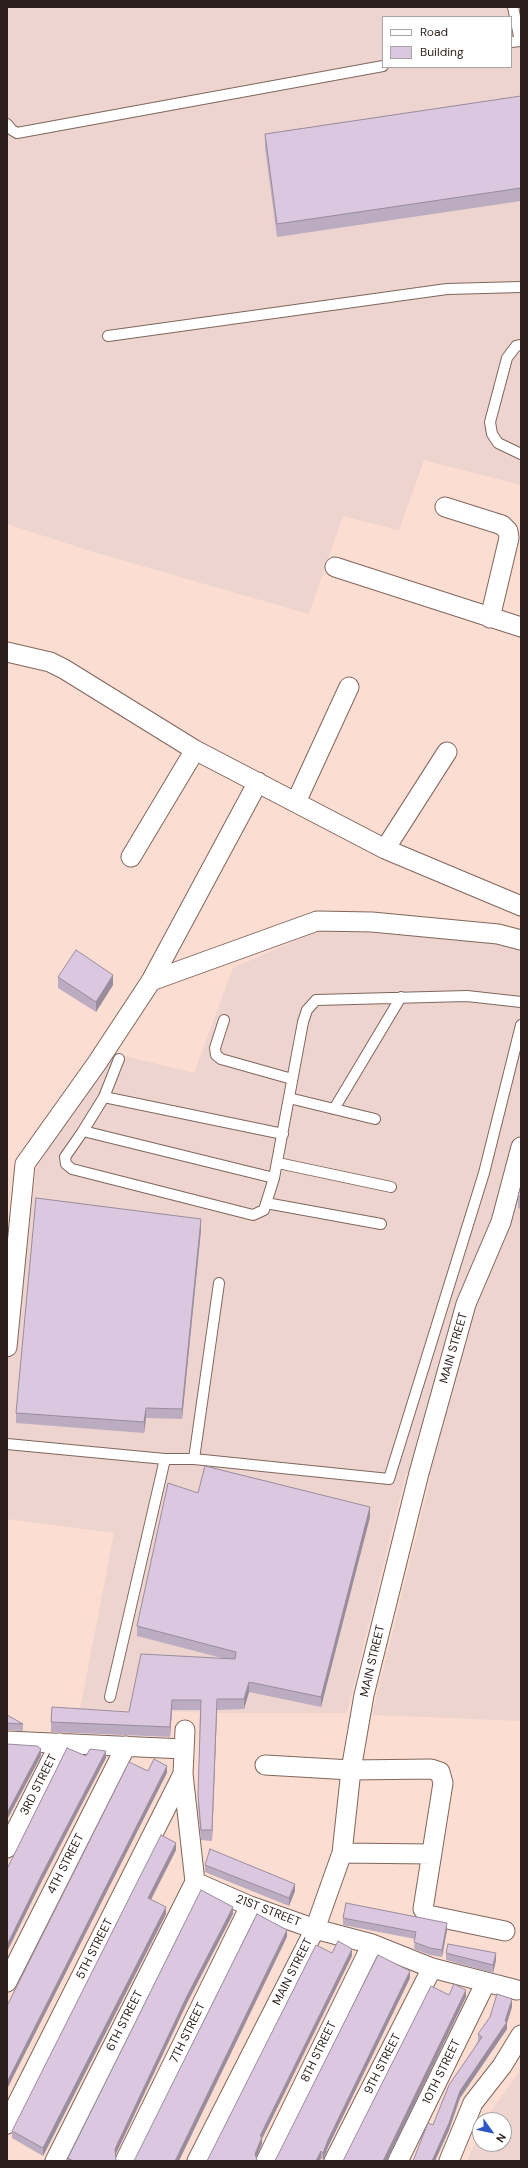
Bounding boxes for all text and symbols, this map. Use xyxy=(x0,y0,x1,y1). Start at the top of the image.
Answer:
legend xyxy=(382,16,512,68)
text: Road xyxy=(420,24,448,40)
text: Building xyxy=(420,44,464,60)
street label: MAIN STREET xyxy=(437,1311,471,1385)
street label: MAIN STREET xyxy=(358,1624,388,1698)
street label: 3RD STREET xyxy=(17,1752,61,1818)
street label: 4TH STREET xyxy=(45,1831,87,1897)
street label: 21ST STREET xyxy=(234,1892,302,1930)
street label: 5TH STREET xyxy=(74,1916,116,1982)
street label: MAIN STREET xyxy=(270,1936,316,2008)
street label: 6TH STREET xyxy=(104,1988,146,2054)
street label: 7TH STREET xyxy=(167,2000,209,2066)
street label: 8TH STREET xyxy=(298,2019,340,2085)
street label: 9TH STREET xyxy=(362,2031,404,2097)
street label: 10TH STREET xyxy=(420,2037,464,2107)
north arrow xyxy=(472,2112,512,2152)
text: N xyxy=(493,2131,509,2145)

